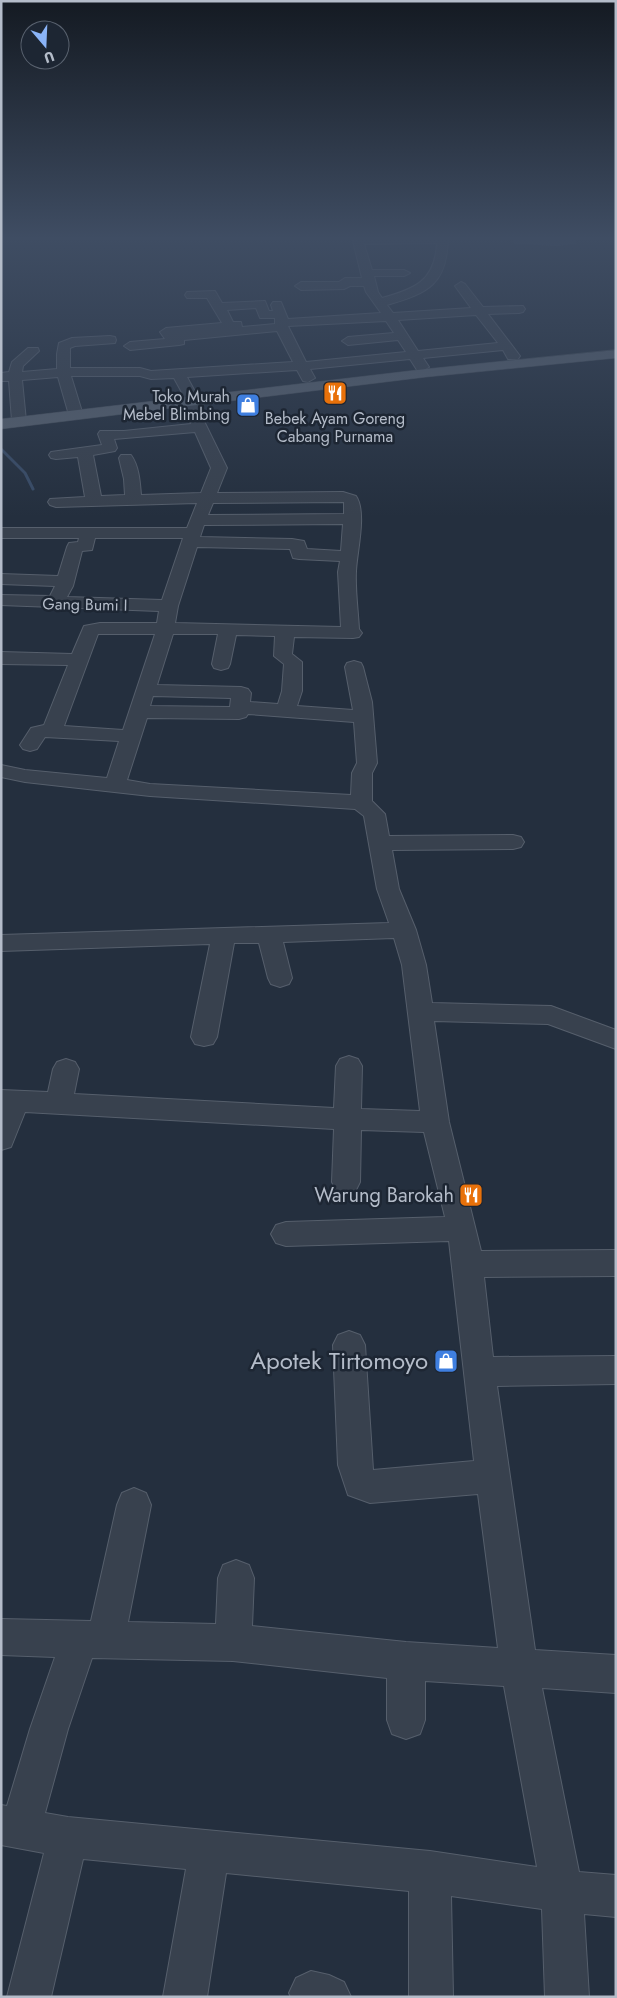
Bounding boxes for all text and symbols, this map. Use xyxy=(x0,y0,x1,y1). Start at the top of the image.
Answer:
north arrow xyxy=(20,20,70,70)
text: U xyxy=(41,46,57,68)
restaurant icon: Bebek Ayam Goreng Cabang Purnama xyxy=(322,380,348,406)
place label: Toko Murah Mebel Blimbing xyxy=(123,385,230,426)
shop icon: Toko Murah Mebel Blimbing xyxy=(235,392,261,418)
place label: Bebek Ayam Goreng Cabang Purnama xyxy=(265,407,405,448)
street label: Gang Bumi I xyxy=(42,592,128,617)
place label: Warung Barokah xyxy=(314,1181,454,1210)
restaurant icon: Warung Barokah xyxy=(458,1182,484,1208)
place label: Apotek Tirtomoyo xyxy=(250,1343,428,1378)
shop icon: Apotek Tirtomoyo xyxy=(433,1348,459,1374)

